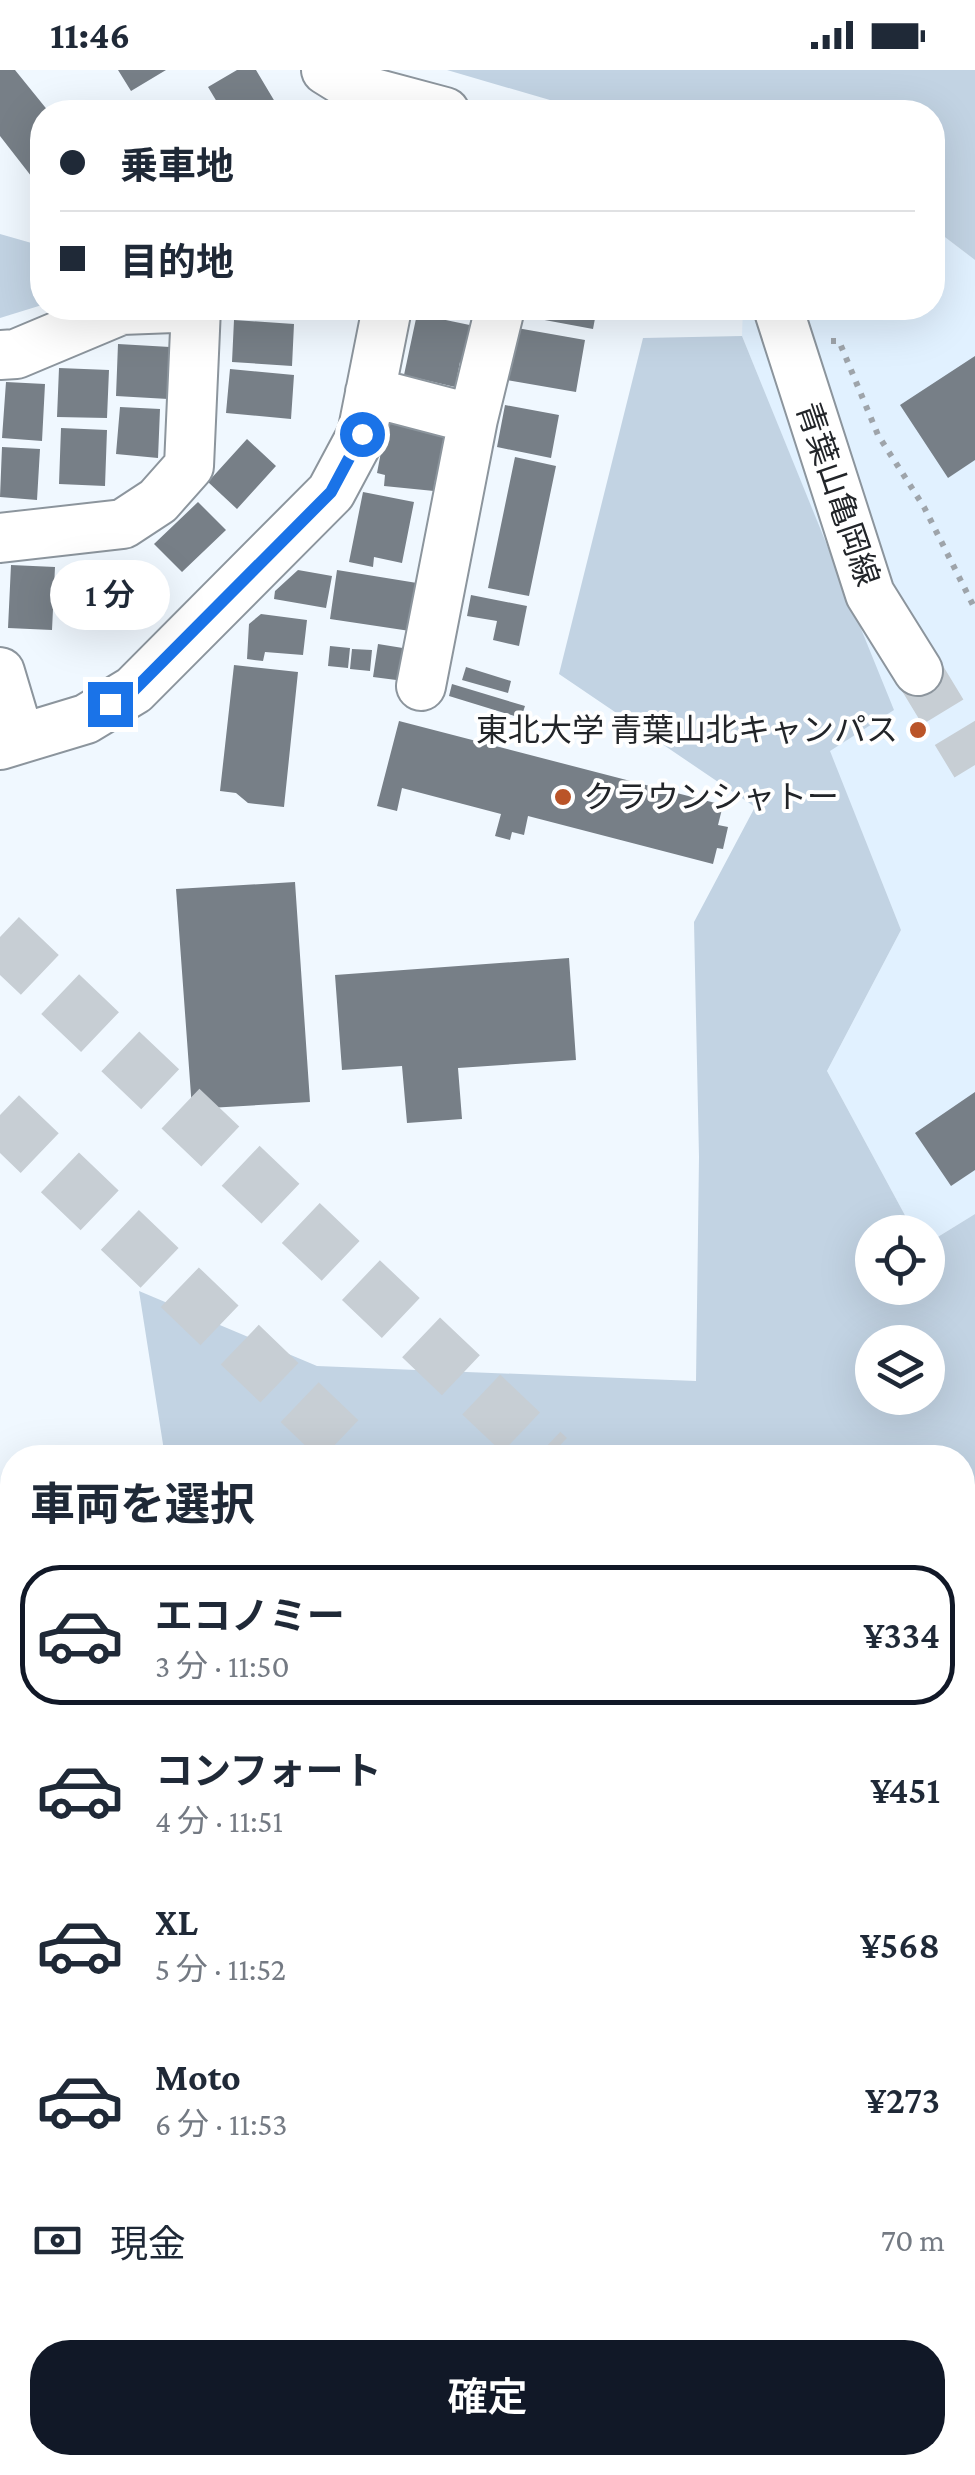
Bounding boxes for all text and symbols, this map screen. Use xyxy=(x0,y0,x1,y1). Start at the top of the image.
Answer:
text: 11:46 xyxy=(50,14,130,56)
text: 乗車地 xyxy=(120,145,234,187)
text: 目的地 xyxy=(120,241,234,283)
street label: 青葉山亀岡線 xyxy=(790,397,886,591)
route start xyxy=(340,412,385,457)
callout: 1 分 xyxy=(50,559,170,629)
text: 1 分 xyxy=(85,577,135,613)
route end xyxy=(88,682,133,727)
place label: 東北大学 青葉山北キャンパス xyxy=(476,712,898,748)
marker: 東北大学 青葉山北キャンパス xyxy=(907,719,929,741)
place label: クラウンシャトー xyxy=(583,779,839,815)
marker: クラウンシャトー xyxy=(552,786,574,808)
map controls xyxy=(855,1215,945,1415)
button: locate xyxy=(855,1215,945,1305)
button: layers xyxy=(855,1325,945,1415)
text: 車両を選択 xyxy=(30,1480,255,1530)
icon: car xyxy=(35,1590,125,1680)
text: エコノミー xyxy=(155,1595,345,1637)
text: ¥334 xyxy=(864,1614,940,1656)
text: 3 分 · 11:50 xyxy=(155,1648,290,1684)
icon: car xyxy=(35,1745,125,1835)
text: コンフォート xyxy=(155,1750,382,1792)
text: ¥451 xyxy=(870,1769,940,1811)
text: 4 分 · 11:51 xyxy=(155,1803,283,1839)
icon: car xyxy=(35,1900,125,1990)
text: XL xyxy=(155,1901,198,1943)
text: ¥568 xyxy=(860,1924,940,1966)
text: 5 分 · 11:52 xyxy=(155,1951,286,1987)
icon: car xyxy=(35,2055,125,2145)
text: Moto xyxy=(155,2056,241,2098)
text: ¥273 xyxy=(865,2079,940,2121)
text: 6 分 · 11:53 xyxy=(155,2106,287,2142)
icon: cash xyxy=(30,2213,85,2268)
text: 70 m xyxy=(881,2222,945,2258)
text: 現金 xyxy=(110,2223,186,2265)
button: 確定 xyxy=(30,2340,945,2455)

